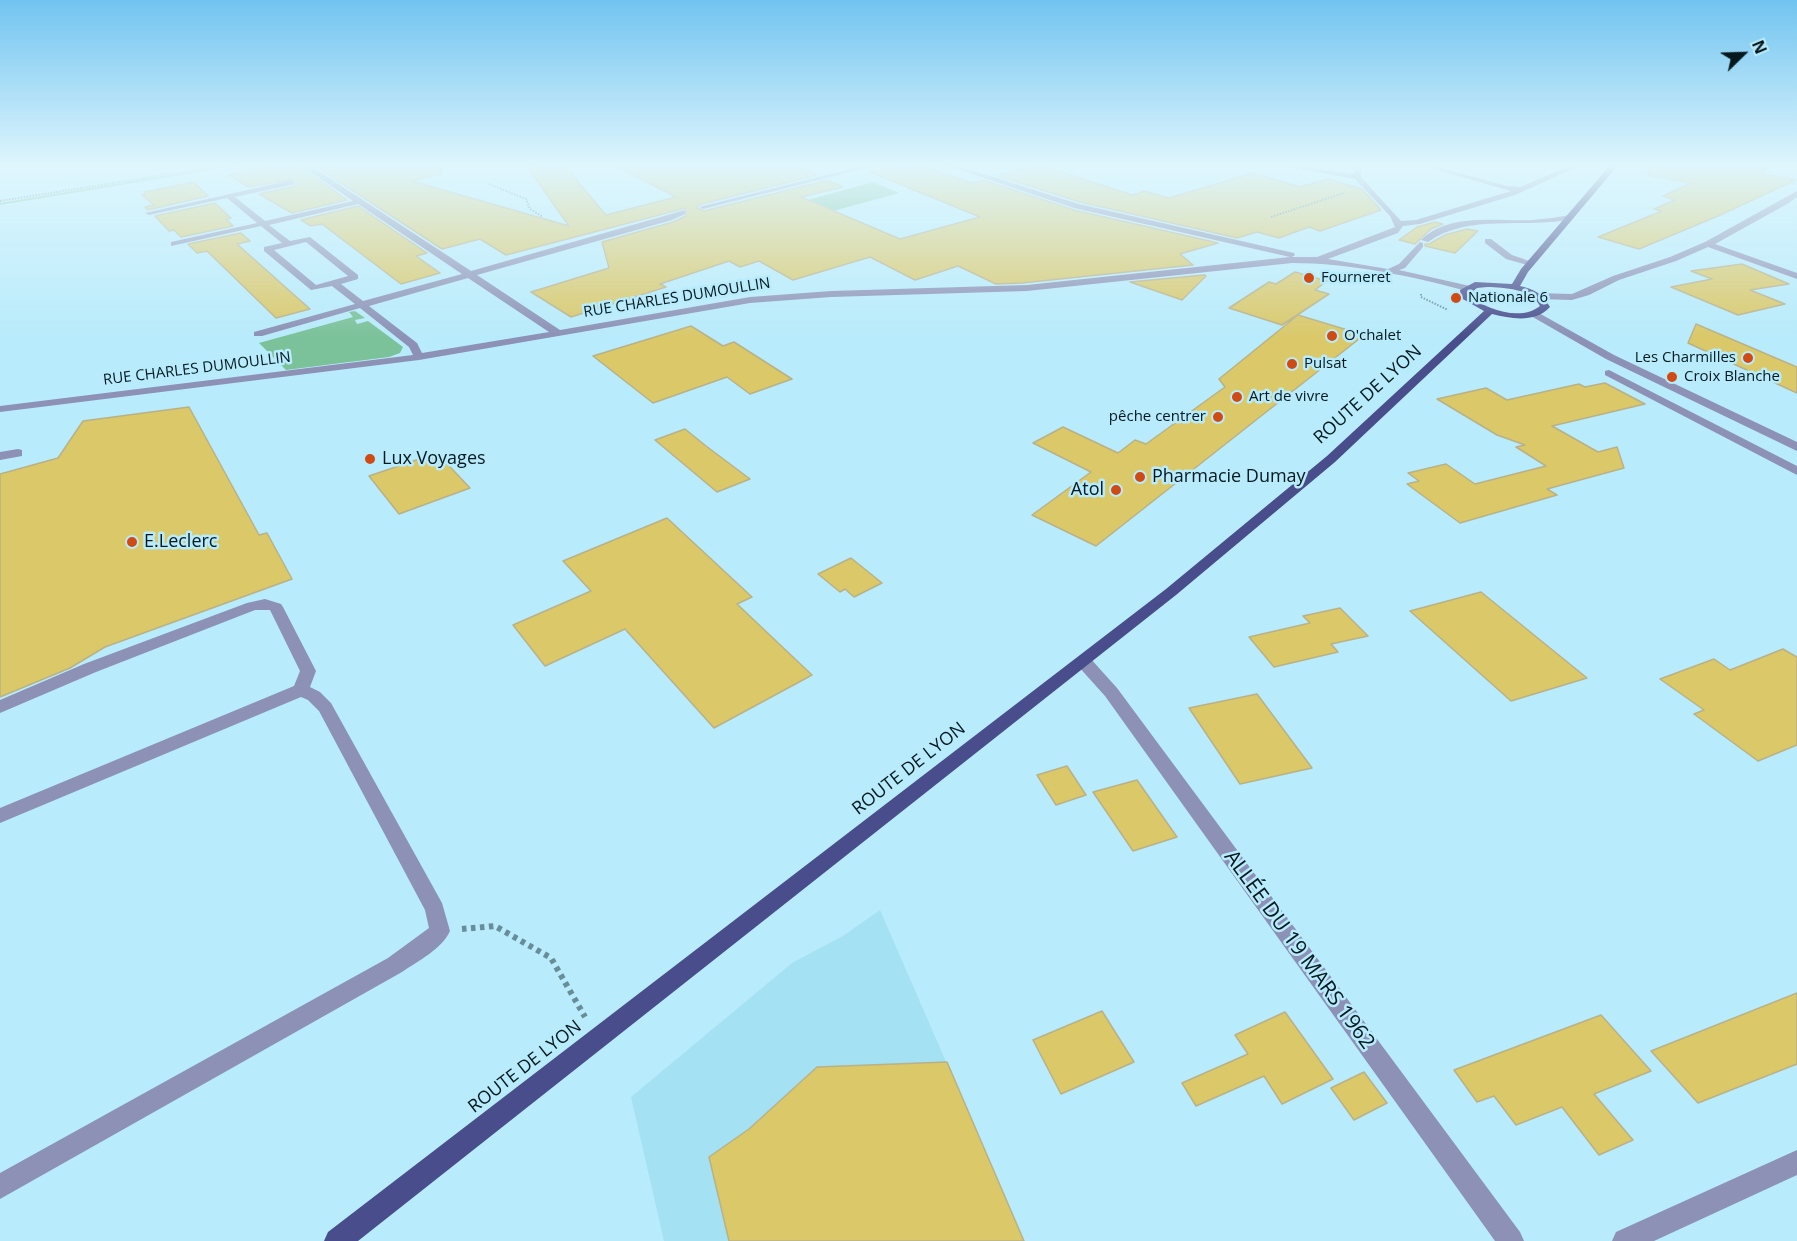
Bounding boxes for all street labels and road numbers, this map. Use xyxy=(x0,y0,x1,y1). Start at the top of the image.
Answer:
street label: RUE CHARLES DUMOULLIN xyxy=(582,274,772,322)
street label: ROUTE DE LYON xyxy=(1310,341,1426,449)
street label: RUE CHARLES DUMOULLIN xyxy=(102,349,292,389)
street label: ROUTE DE LYON xyxy=(848,718,970,820)
street label: ALLÉE DU 19 MARS 1962 xyxy=(1218,846,1380,1054)
street label: ROUTE DE LYON xyxy=(464,1016,586,1118)

